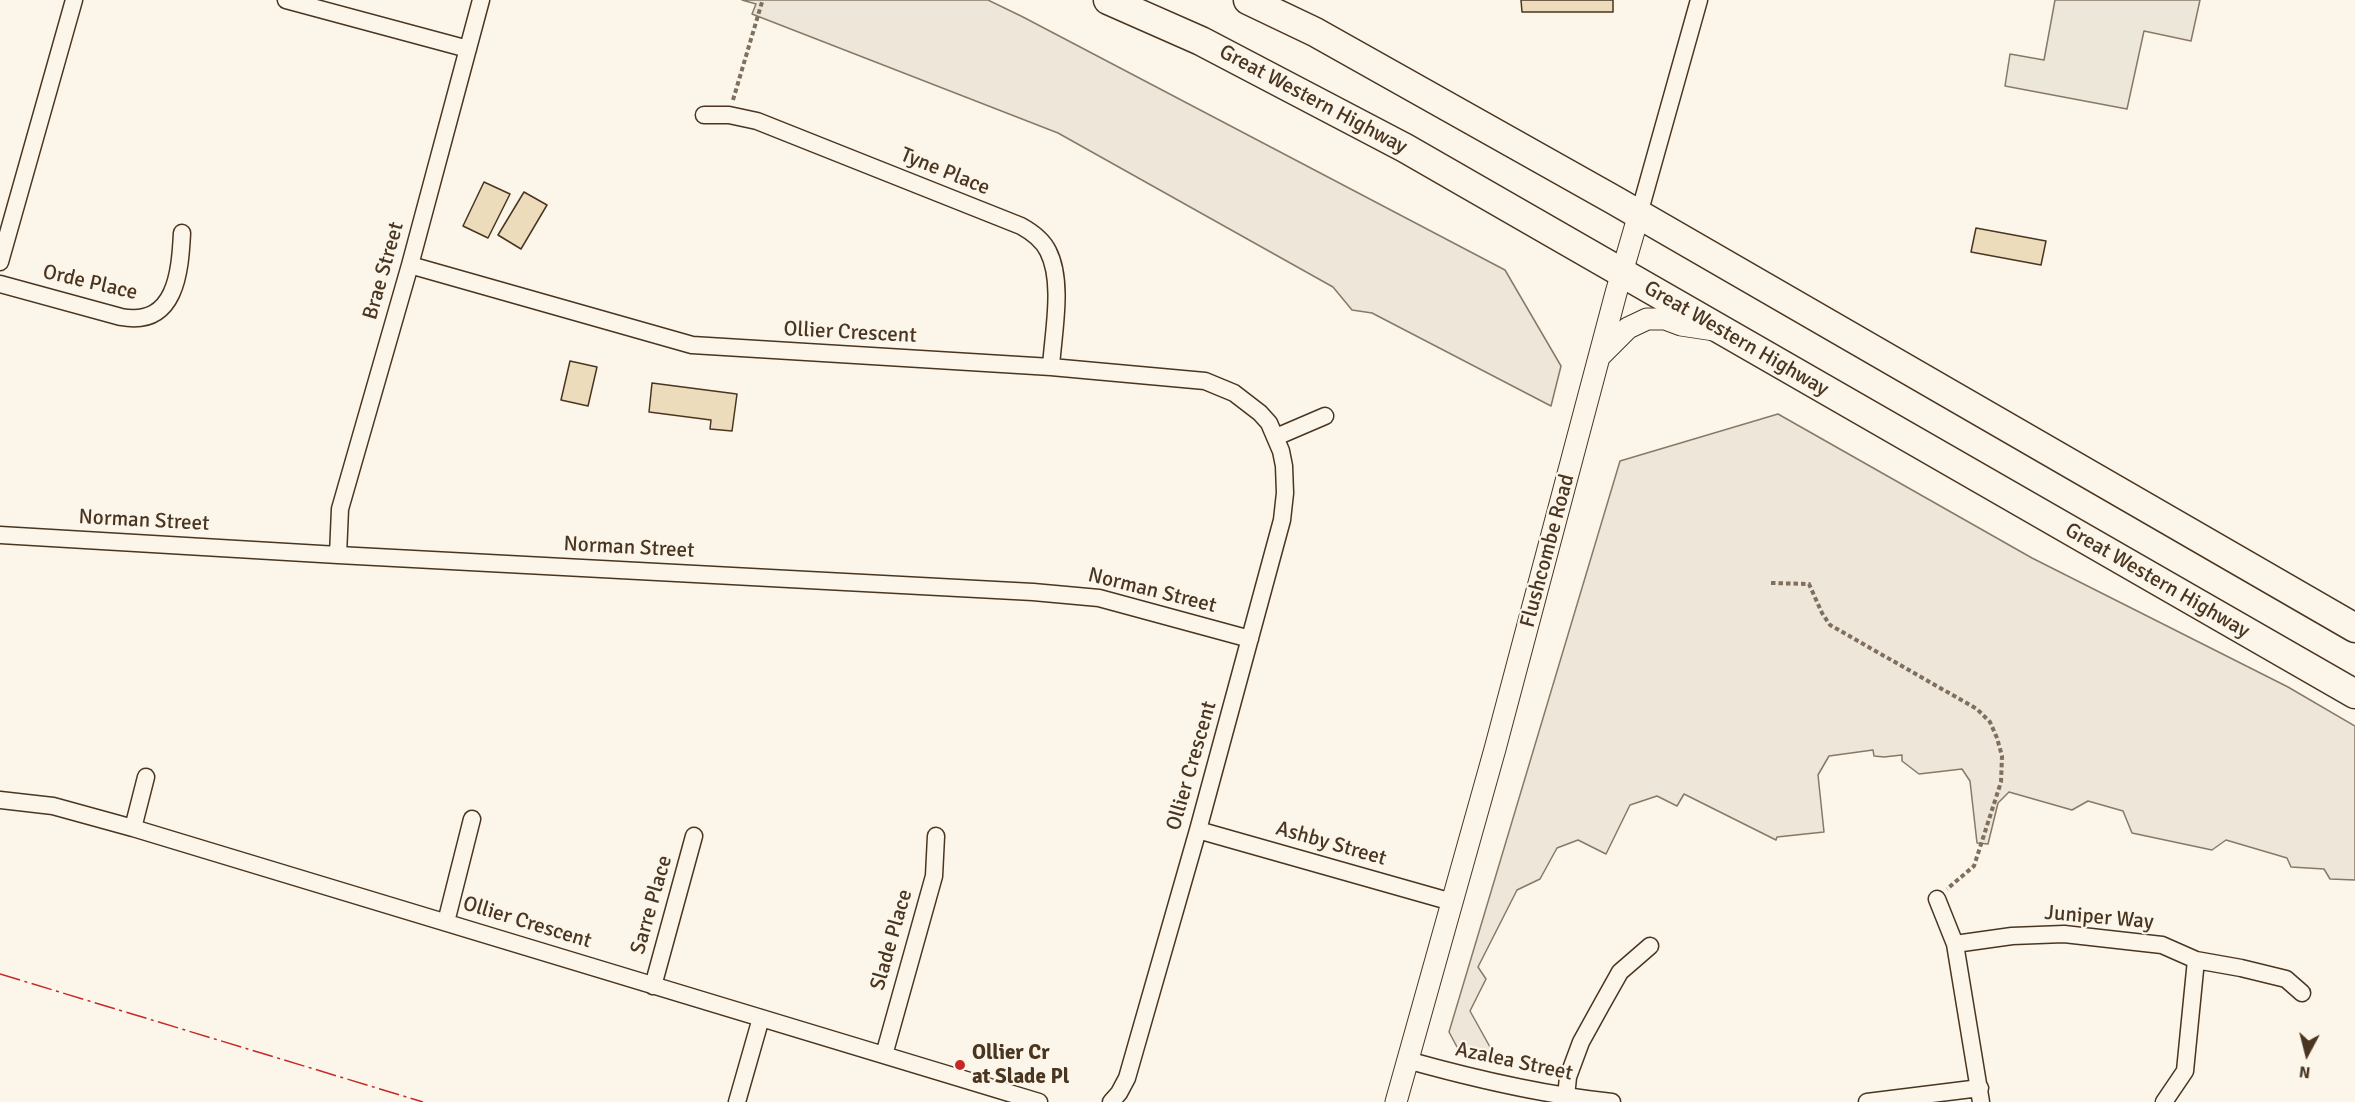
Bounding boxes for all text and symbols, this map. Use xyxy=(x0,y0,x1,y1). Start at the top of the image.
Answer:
street label: Great Western Highway xyxy=(1215,40,1411,160)
street label: Tyne Place xyxy=(897,143,993,201)
street label: Brae Street xyxy=(358,219,410,323)
street label: Orde Place xyxy=(40,260,140,306)
street label: Great Western Highway xyxy=(1639,276,1833,402)
street label: Ollier Crescent xyxy=(783,317,917,349)
street label: Flushcombe Road xyxy=(1515,472,1581,630)
street label: Norman Street xyxy=(78,505,210,537)
street label: Great Western Highway xyxy=(2060,518,2254,644)
street label: Norman Street xyxy=(563,532,695,564)
street label: Norman Street xyxy=(1085,563,1219,619)
street label: Ollier Crescent xyxy=(1162,699,1222,833)
street label: Ashby Street xyxy=(1273,816,1389,872)
street label: Sarre Place xyxy=(626,853,678,957)
street label: Slade Place xyxy=(866,887,918,993)
street label: Ollier Crescent xyxy=(460,891,594,955)
street label: Juniper Way xyxy=(2043,901,2155,935)
north arrow xyxy=(2277,1024,2337,1084)
street label: Azalea Street xyxy=(1453,1037,1575,1087)
place label: Ollier Cr at Slade Pl xyxy=(972,1040,1069,1090)
marker: Ollier Cr at Slade Pl xyxy=(953,1058,967,1072)
text: N xyxy=(2298,1061,2312,1082)

